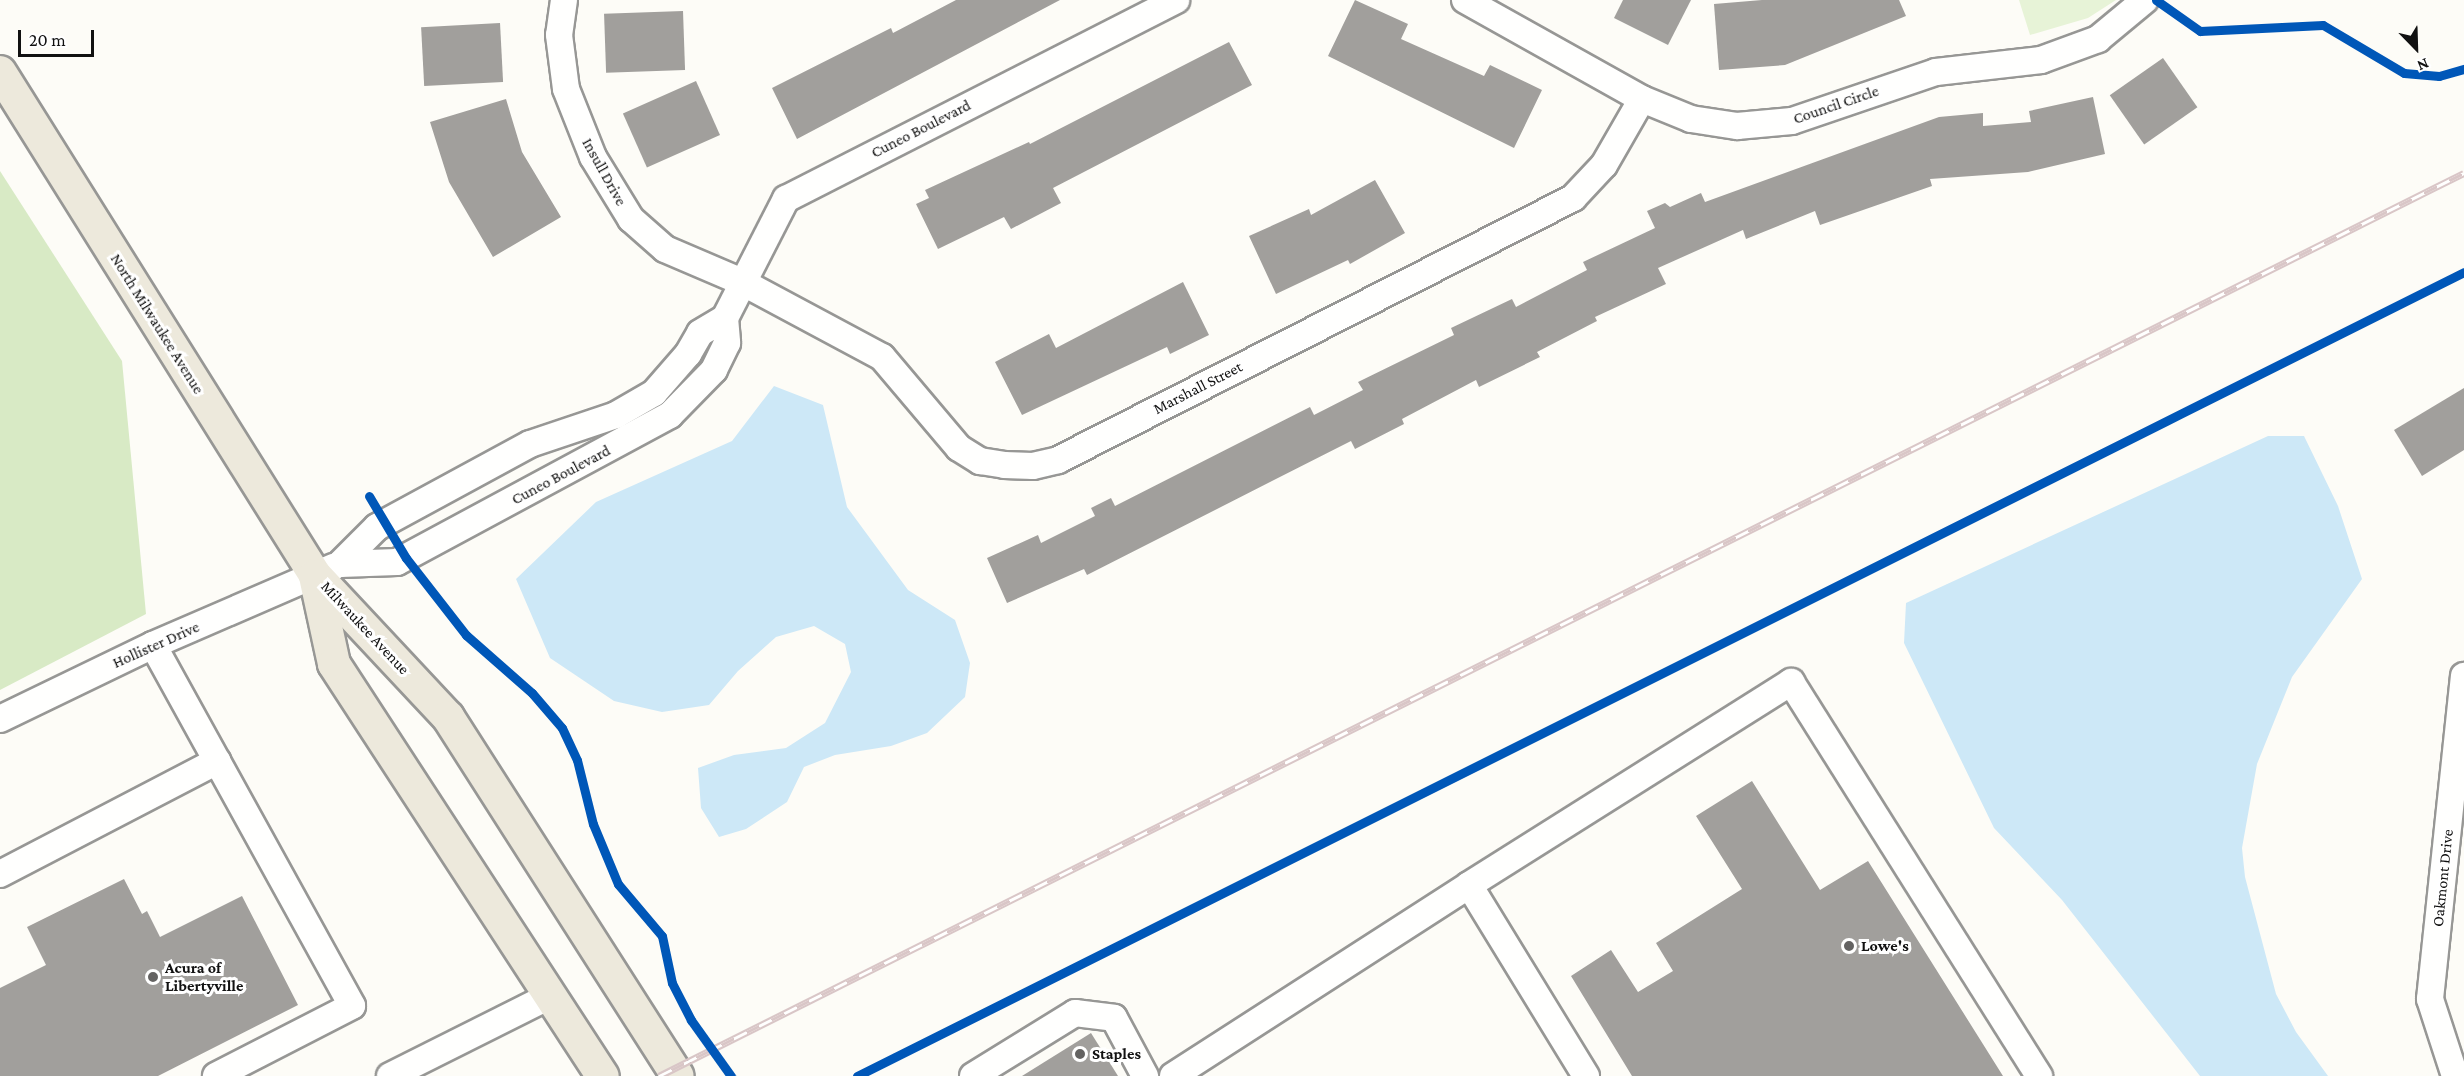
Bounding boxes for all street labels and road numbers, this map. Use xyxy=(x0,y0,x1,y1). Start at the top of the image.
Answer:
street label: Council Circle xyxy=(1791,81,1881,129)
street label: Cuneo Boulevard xyxy=(868,96,974,162)
street label: Insull Drive xyxy=(578,135,630,209)
street label: North Milwaukee Avenue xyxy=(106,250,208,398)
street label: Marshall Street xyxy=(1150,357,1246,419)
street label: Cuneo Boulevard xyxy=(508,441,614,509)
street label: Milwaukee Avenue xyxy=(317,577,413,679)
street label: Hollister Drive xyxy=(110,617,202,673)
street label: Oakmont Drive xyxy=(2428,828,2458,928)

